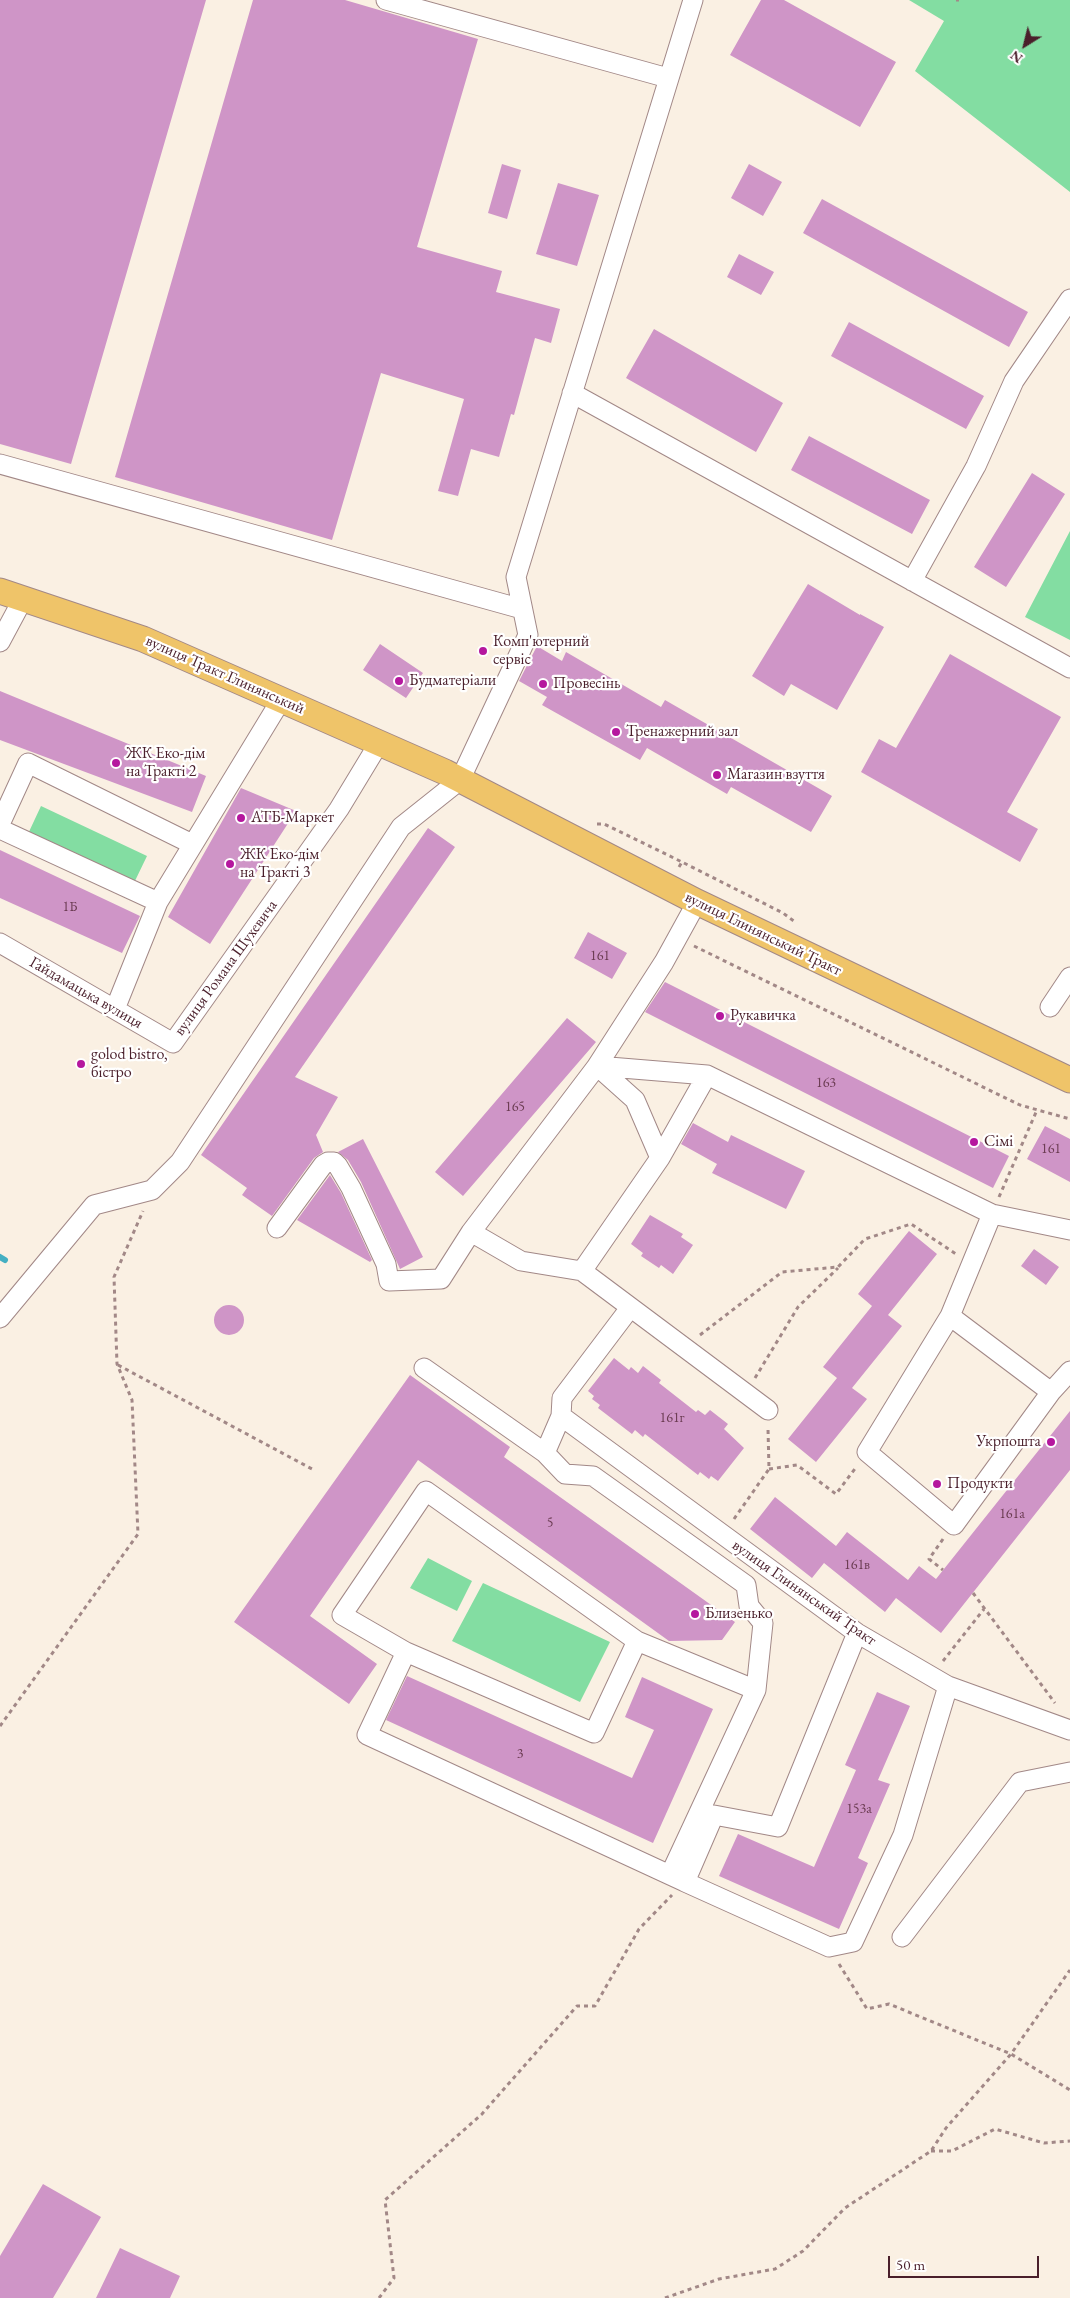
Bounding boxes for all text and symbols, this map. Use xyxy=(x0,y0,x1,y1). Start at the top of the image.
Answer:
north arrow xyxy=(1000,20,1050,70)
text: N xyxy=(1006,47,1026,68)
street label: вулиця Тракт Глинянський xyxy=(143,631,307,719)
place label: Комп'ютерний сервіс xyxy=(493,632,589,670)
marker: Комп'ютерний сервіс xyxy=(477,645,489,657)
place label: Будматеріали xyxy=(409,671,496,691)
place label: Провесінь xyxy=(553,674,621,694)
marker: Будматеріали xyxy=(393,675,405,687)
marker: Провесінь xyxy=(537,678,549,690)
place label: Тренажерний зал xyxy=(626,722,738,742)
marker: Тренажерний зал xyxy=(610,726,622,738)
place label: ЖК Еко-дім на Тракті 2 xyxy=(126,744,205,782)
marker: ЖК Еко-дім на Тракті 2 xyxy=(110,757,122,769)
place label: Магазин взуття xyxy=(727,765,825,785)
marker: Магазин взуття xyxy=(711,769,723,781)
place label: АТБ-Маркет xyxy=(251,808,334,828)
marker: АТБ-Маркет xyxy=(235,812,247,824)
place label: ЖК Еко-дім на Тракті 3 xyxy=(240,845,319,883)
marker: ЖК Еко-дім на Тракті 3 xyxy=(224,858,236,870)
street label: вулиця Глинянський Тракт xyxy=(682,888,844,980)
street label: вулиця Романа Шухевича xyxy=(170,896,282,1040)
house number: 1Б xyxy=(63,899,77,915)
house number: 161 xyxy=(590,948,610,964)
street label: Гайдамацька вулиця xyxy=(26,953,146,1033)
place label: Рукавичка xyxy=(730,1006,796,1026)
marker: Рукавичка xyxy=(714,1010,726,1022)
place label: golod bistro, бістро xyxy=(91,1045,168,1083)
marker: golod bistro, бістро xyxy=(75,1058,87,1070)
house number: 163 xyxy=(816,1075,836,1091)
house number: 165 xyxy=(505,1099,525,1115)
place label: Сімі xyxy=(984,1132,1013,1152)
marker: Сімі xyxy=(968,1136,980,1148)
house number: 161 xyxy=(1041,1141,1061,1157)
house number: 161г xyxy=(659,1410,685,1426)
place label: Укрпошта xyxy=(976,1432,1041,1452)
marker: Укрпошта xyxy=(1045,1436,1057,1448)
place label: Продукти xyxy=(947,1474,1013,1494)
marker: Продукти xyxy=(931,1478,943,1490)
house number: 161а xyxy=(999,1506,1025,1522)
house number: 5 xyxy=(547,1515,553,1531)
street label: вулиця Глинянський Тракт xyxy=(728,1536,880,1650)
house number: 161в xyxy=(844,1557,870,1573)
place label: Близенько xyxy=(705,1604,773,1624)
marker: Близенько xyxy=(689,1608,701,1620)
house number: 3 xyxy=(517,1746,523,1762)
house number: 153а xyxy=(846,1801,872,1817)
scale bar xyxy=(890,2246,1041,2278)
text: 50 m xyxy=(896,2255,925,2274)

